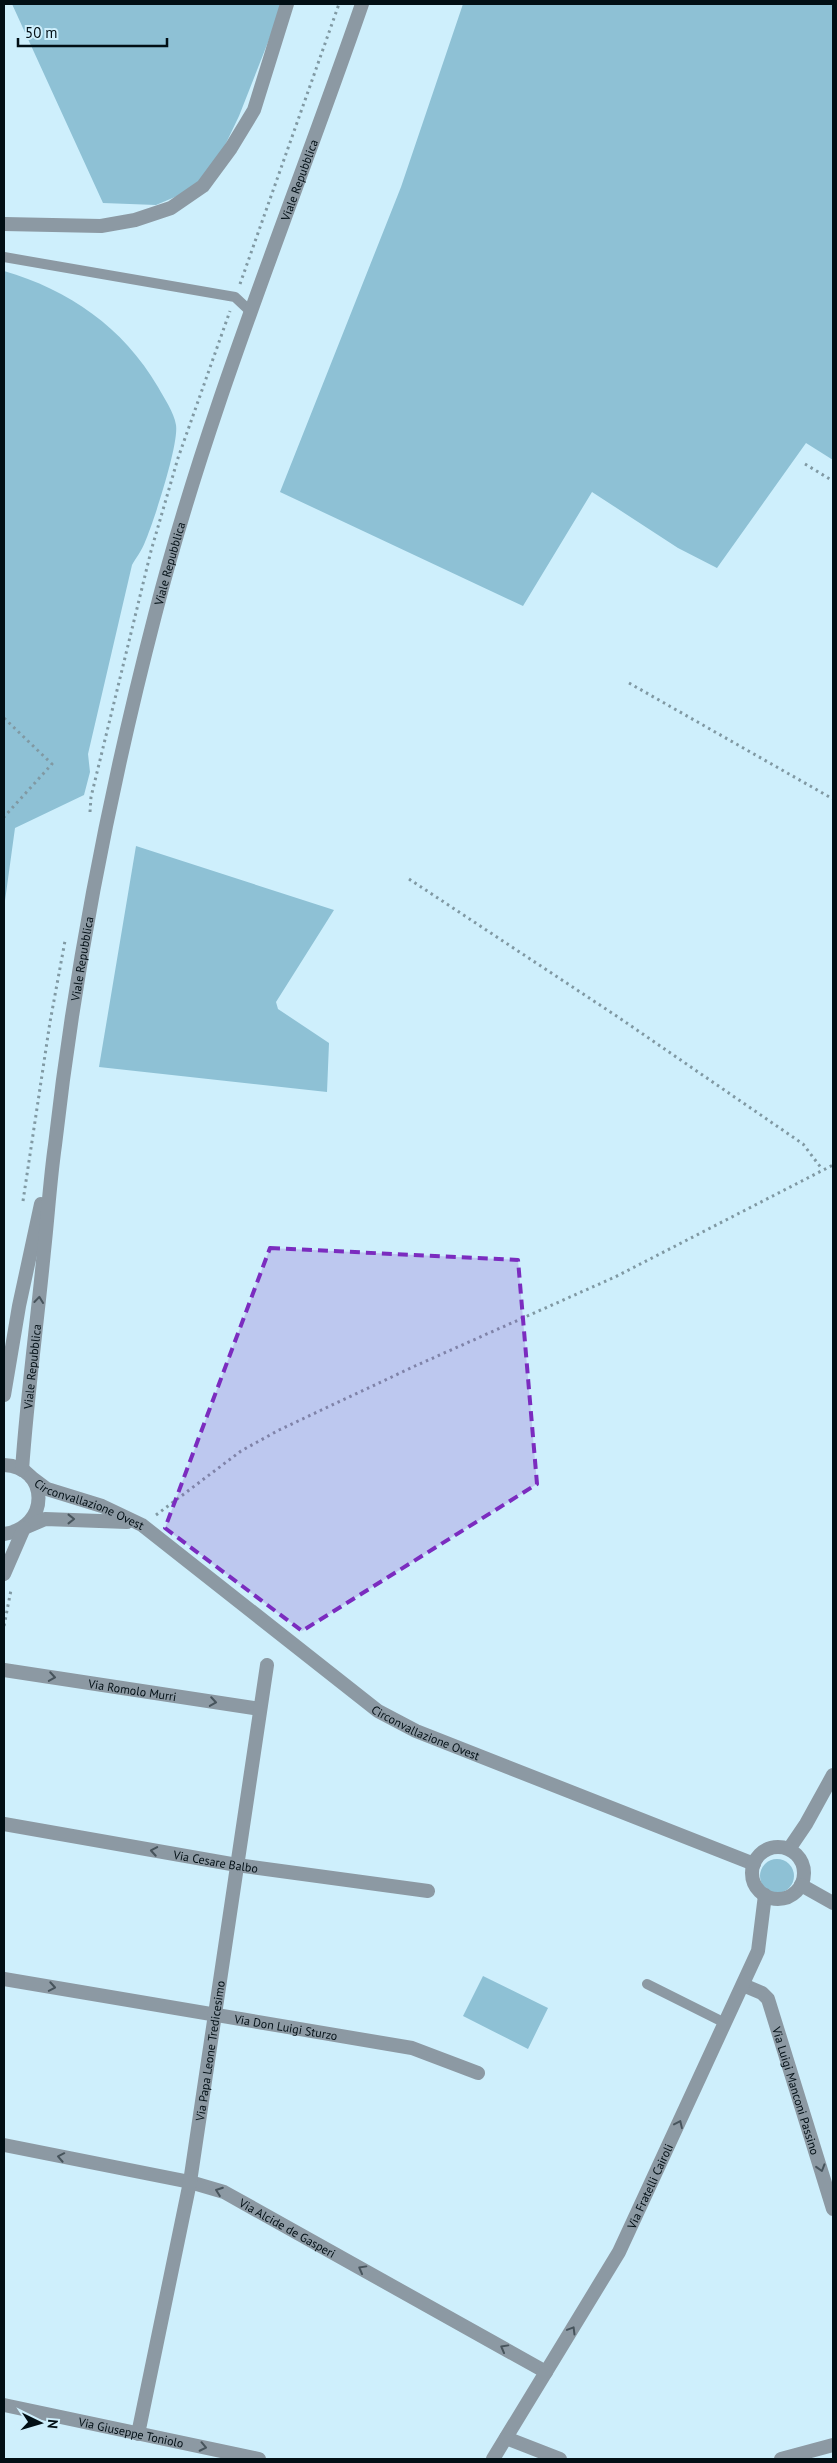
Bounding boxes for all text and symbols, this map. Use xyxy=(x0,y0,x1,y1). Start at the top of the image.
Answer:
scale bar xyxy=(18,15,166,47)
text: 50 m xyxy=(25,23,58,42)
street label: Viale Repubblica xyxy=(277,137,321,224)
street label: Viale Repubblica xyxy=(150,520,188,607)
street label: Viale Repubblica xyxy=(67,915,96,1003)
one-way arrow xyxy=(33,1295,44,1303)
street label: Viale Repubblica xyxy=(20,1323,44,1411)
street label: Circonvallazione Ovest xyxy=(32,1475,147,1532)
one-way arrow xyxy=(68,1514,75,1524)
one-way arrow xyxy=(48,1672,56,1682)
street label: Via Romolo Murri xyxy=(86,1675,178,1704)
one-way arrow xyxy=(208,1696,217,1706)
street label: Circonvallazione Ovest xyxy=(369,1702,482,1763)
one-way arrow xyxy=(150,1846,159,1856)
street label: Via Cesare Balbo xyxy=(171,1846,259,1875)
street label: Via Papa Leone Tredicesimo xyxy=(192,1980,227,2123)
one-way arrow xyxy=(47,1982,56,1992)
street label: Via Don Luigi Sturzo xyxy=(232,2010,339,2043)
street label: Via Luigi Manconi Passino xyxy=(769,2024,823,2156)
one-way arrow xyxy=(672,2120,683,2129)
street label: Via Fratelli Cairoli xyxy=(623,2141,676,2232)
one-way arrow xyxy=(56,2152,65,2162)
one-way arrow xyxy=(815,2164,825,2172)
one-way arrow xyxy=(216,2187,224,2197)
street label: Via Alcide de Gasperi xyxy=(236,2194,338,2260)
one-way arrow xyxy=(358,2265,367,2275)
one-way arrow xyxy=(565,2326,575,2335)
one-way arrow xyxy=(500,2344,509,2354)
north arrow xyxy=(15,2398,65,2448)
street label: Via Giuseppe Toniolo xyxy=(76,2413,185,2450)
text: N xyxy=(44,2419,62,2430)
one-way arrow xyxy=(198,2442,207,2452)

